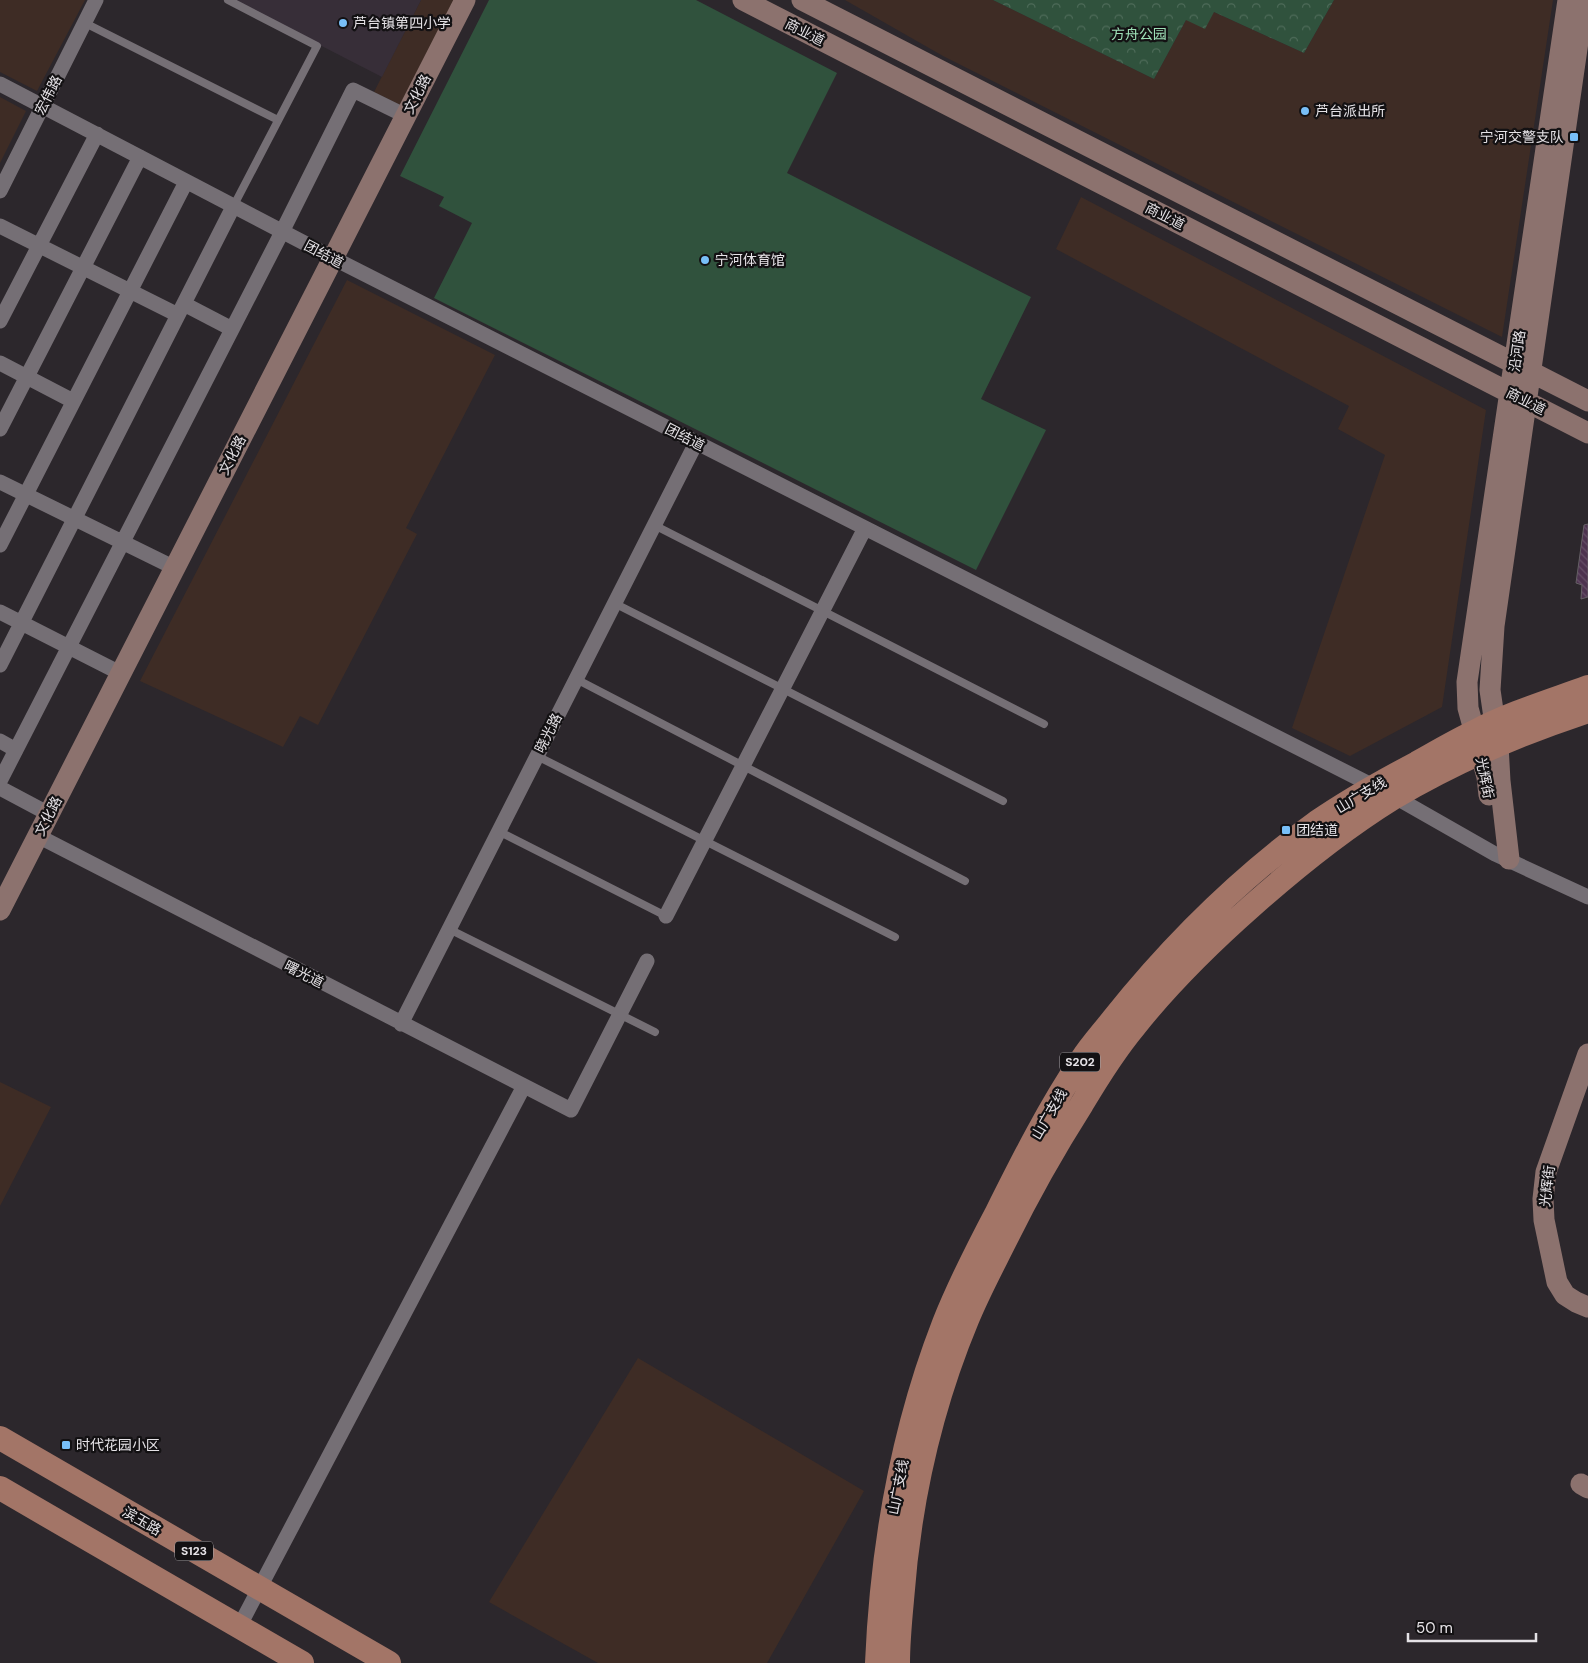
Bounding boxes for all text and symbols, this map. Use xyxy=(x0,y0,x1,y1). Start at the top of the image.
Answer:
place label: 芦台镇第四小学 xyxy=(353,14,451,32)
street label: 商业道 xyxy=(782,14,828,50)
marker: 芦台镇第四小学 xyxy=(337,17,349,29)
park label: 方舟公园 xyxy=(1111,25,1167,43)
street label: 文化路 xyxy=(399,71,435,117)
street label: 宏伟路 xyxy=(30,72,66,118)
place label: 芦台派出所 xyxy=(1315,102,1385,120)
marker: 芦台派出所 xyxy=(1299,105,1311,117)
place label: 宁河交警支队 xyxy=(1480,128,1564,146)
marker: 宁河交警支队 xyxy=(1568,131,1580,143)
street label: 商业道 xyxy=(1142,198,1188,234)
street label: 团结道 xyxy=(301,236,347,272)
place label: 宁河体育馆 xyxy=(715,251,785,269)
marker: 宁河体育馆 xyxy=(699,254,711,266)
street label: 沿河路 xyxy=(1505,329,1529,373)
street label: 商业道 xyxy=(1503,383,1549,419)
street label: 团结道 xyxy=(662,419,708,455)
street label: 文化路 xyxy=(214,432,250,478)
street label: 晓光路 xyxy=(530,710,566,756)
street label: 光辉街 xyxy=(1472,756,1498,800)
street label: 山广支线 xyxy=(1332,773,1390,817)
street label: 文化路 xyxy=(30,793,66,839)
place label: 团结道 xyxy=(1296,821,1338,839)
marker: 团结道 xyxy=(1280,824,1292,836)
street label: 曙光道 xyxy=(281,956,327,992)
road number: S202 xyxy=(1060,1052,1100,1072)
street label: 山广支线 xyxy=(1027,1085,1071,1143)
street label: 光辉街 xyxy=(1536,1164,1558,1208)
place label: 时代花园小区 xyxy=(76,1436,160,1454)
marker: 时代花园小区 xyxy=(60,1439,72,1451)
street label: 山广支线 xyxy=(884,1458,912,1516)
street label: 滨玉路 xyxy=(119,1503,165,1539)
road number: S123 xyxy=(175,1542,213,1560)
scale bar xyxy=(1408,1610,1536,1642)
text: 50 m xyxy=(1416,1618,1453,1638)

